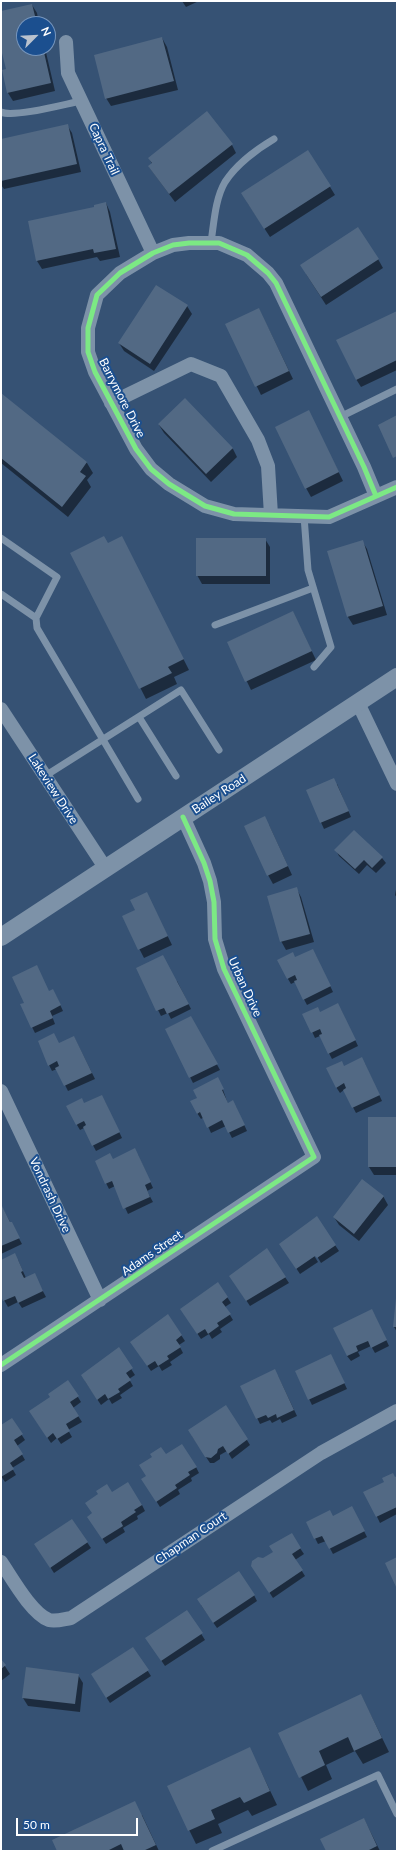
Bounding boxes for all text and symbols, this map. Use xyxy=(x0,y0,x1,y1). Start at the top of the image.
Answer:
north arrow xyxy=(16,16,56,56)
text: N xyxy=(39,25,54,38)
street label: Capra Trail xyxy=(86,121,122,177)
street label: Barrymore Drive xyxy=(96,356,148,440)
street label: Lakeview Drive xyxy=(25,751,81,827)
street label: Bailey Road xyxy=(189,771,249,817)
street label: Urban Drive xyxy=(225,955,265,1019)
street label: Vondrash Drive xyxy=(26,1155,74,1235)
street label: Adams Street xyxy=(119,1227,185,1279)
street label: Chapman Court xyxy=(153,1509,229,1567)
scale bar xyxy=(18,1810,140,1836)
text: 50 m xyxy=(23,1817,50,1832)

